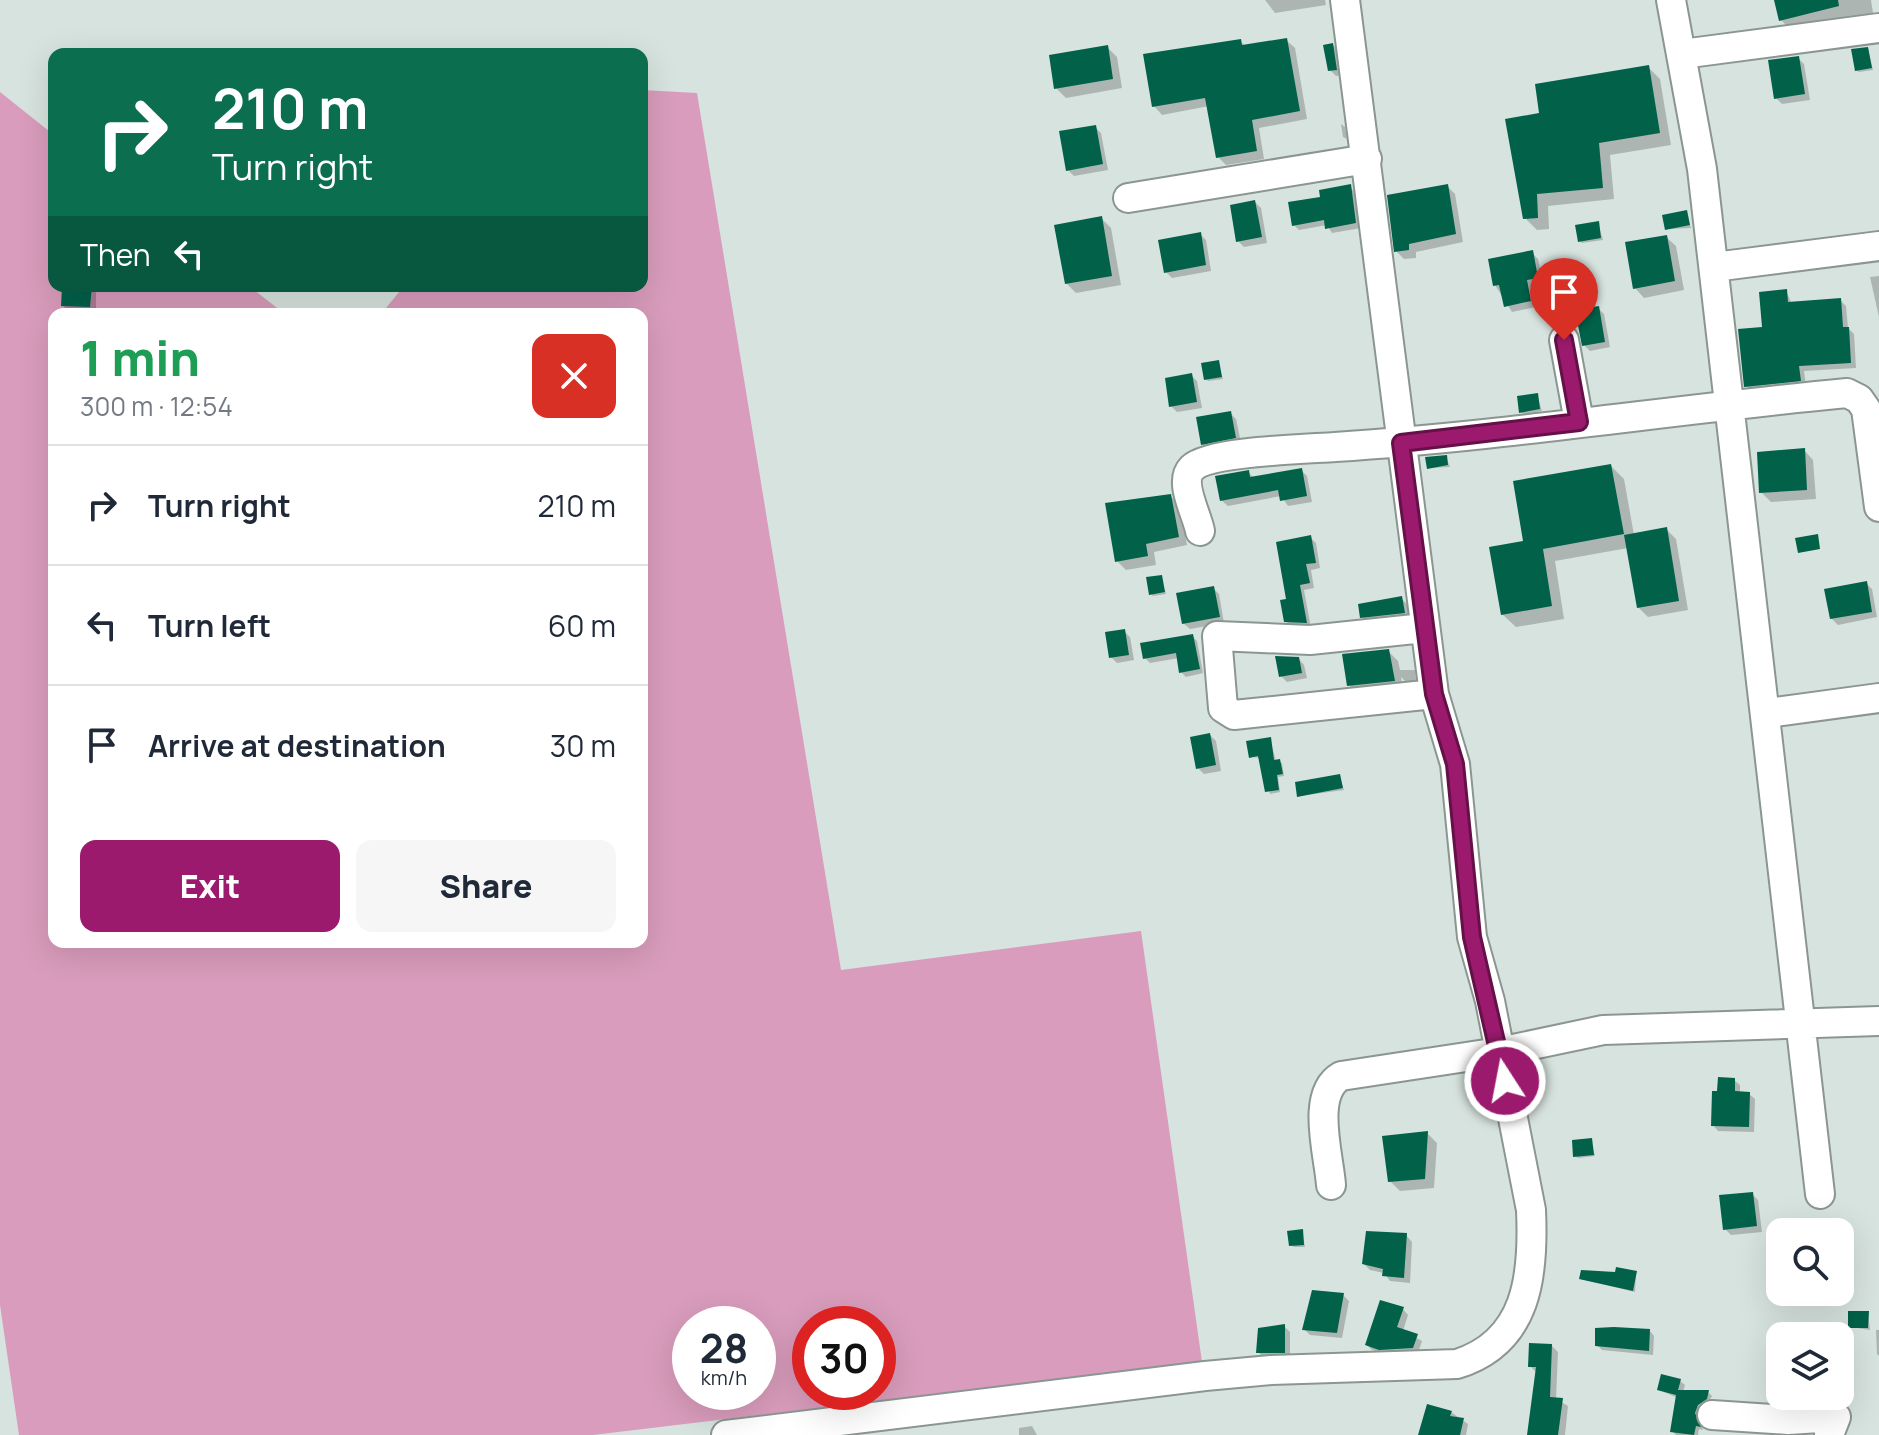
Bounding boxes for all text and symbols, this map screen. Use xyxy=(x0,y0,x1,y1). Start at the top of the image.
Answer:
text: 210 m xyxy=(212,69,368,146)
icon: right xyxy=(80,80,184,184)
text: Turn right xyxy=(212,142,373,191)
icon: left xyxy=(167,232,211,276)
text: Then xyxy=(80,234,151,275)
pin xyxy=(1530,258,1598,340)
icon: arrive xyxy=(1542,270,1586,314)
text: 1 min xyxy=(80,325,200,390)
button: close xyxy=(532,334,616,418)
text: 300 m · 12:54 xyxy=(80,388,233,424)
icon: right xyxy=(80,483,124,527)
text: Turn right xyxy=(148,485,291,526)
text: 210 m xyxy=(537,485,616,526)
icon: left xyxy=(80,603,124,647)
text: Turn left xyxy=(148,605,271,646)
text: 60 m xyxy=(548,605,616,646)
icon: arrive xyxy=(80,723,124,767)
text: Arrive at destination xyxy=(148,725,446,766)
text: 30 m xyxy=(550,725,616,766)
button: Exit xyxy=(80,840,340,932)
button: Share xyxy=(356,840,616,932)
position arrow xyxy=(1463,1039,1547,1123)
map controls xyxy=(1766,1218,1854,1410)
button: search xyxy=(1766,1218,1854,1306)
speed limit sign: 30 xyxy=(792,1306,896,1410)
text: 28 xyxy=(700,1320,748,1375)
button: layers xyxy=(1766,1322,1854,1410)
text: km/h xyxy=(701,1364,747,1391)

